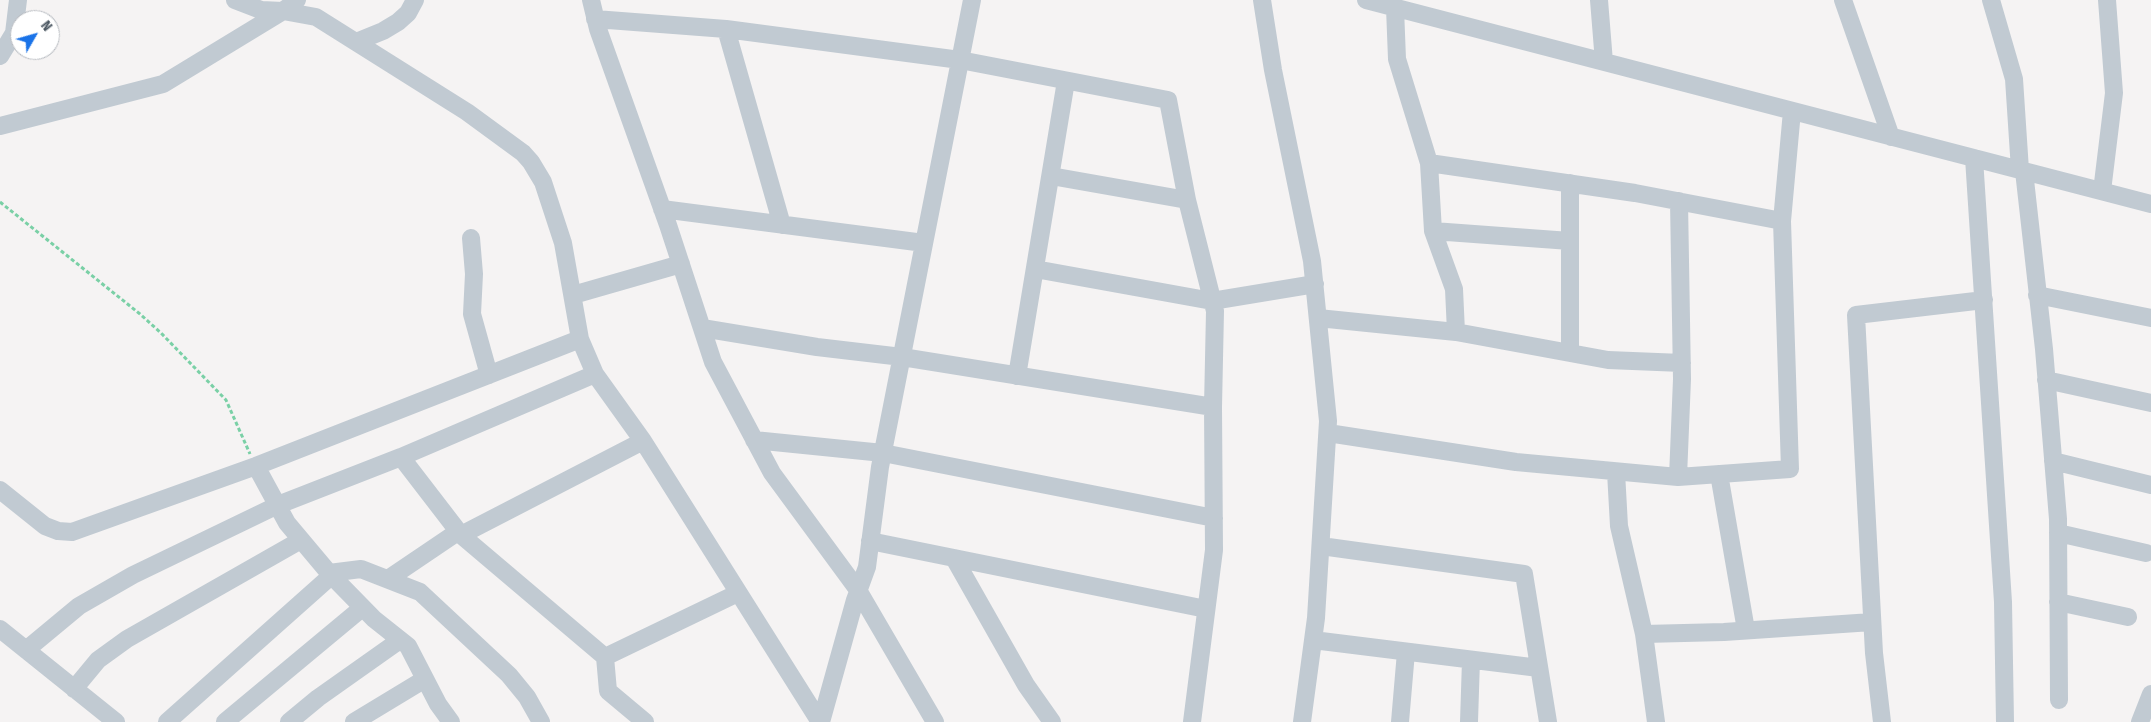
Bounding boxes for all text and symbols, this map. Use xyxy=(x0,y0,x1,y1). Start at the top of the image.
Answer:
north arrow xyxy=(10,10,60,60)
text: N xyxy=(37,18,56,35)

